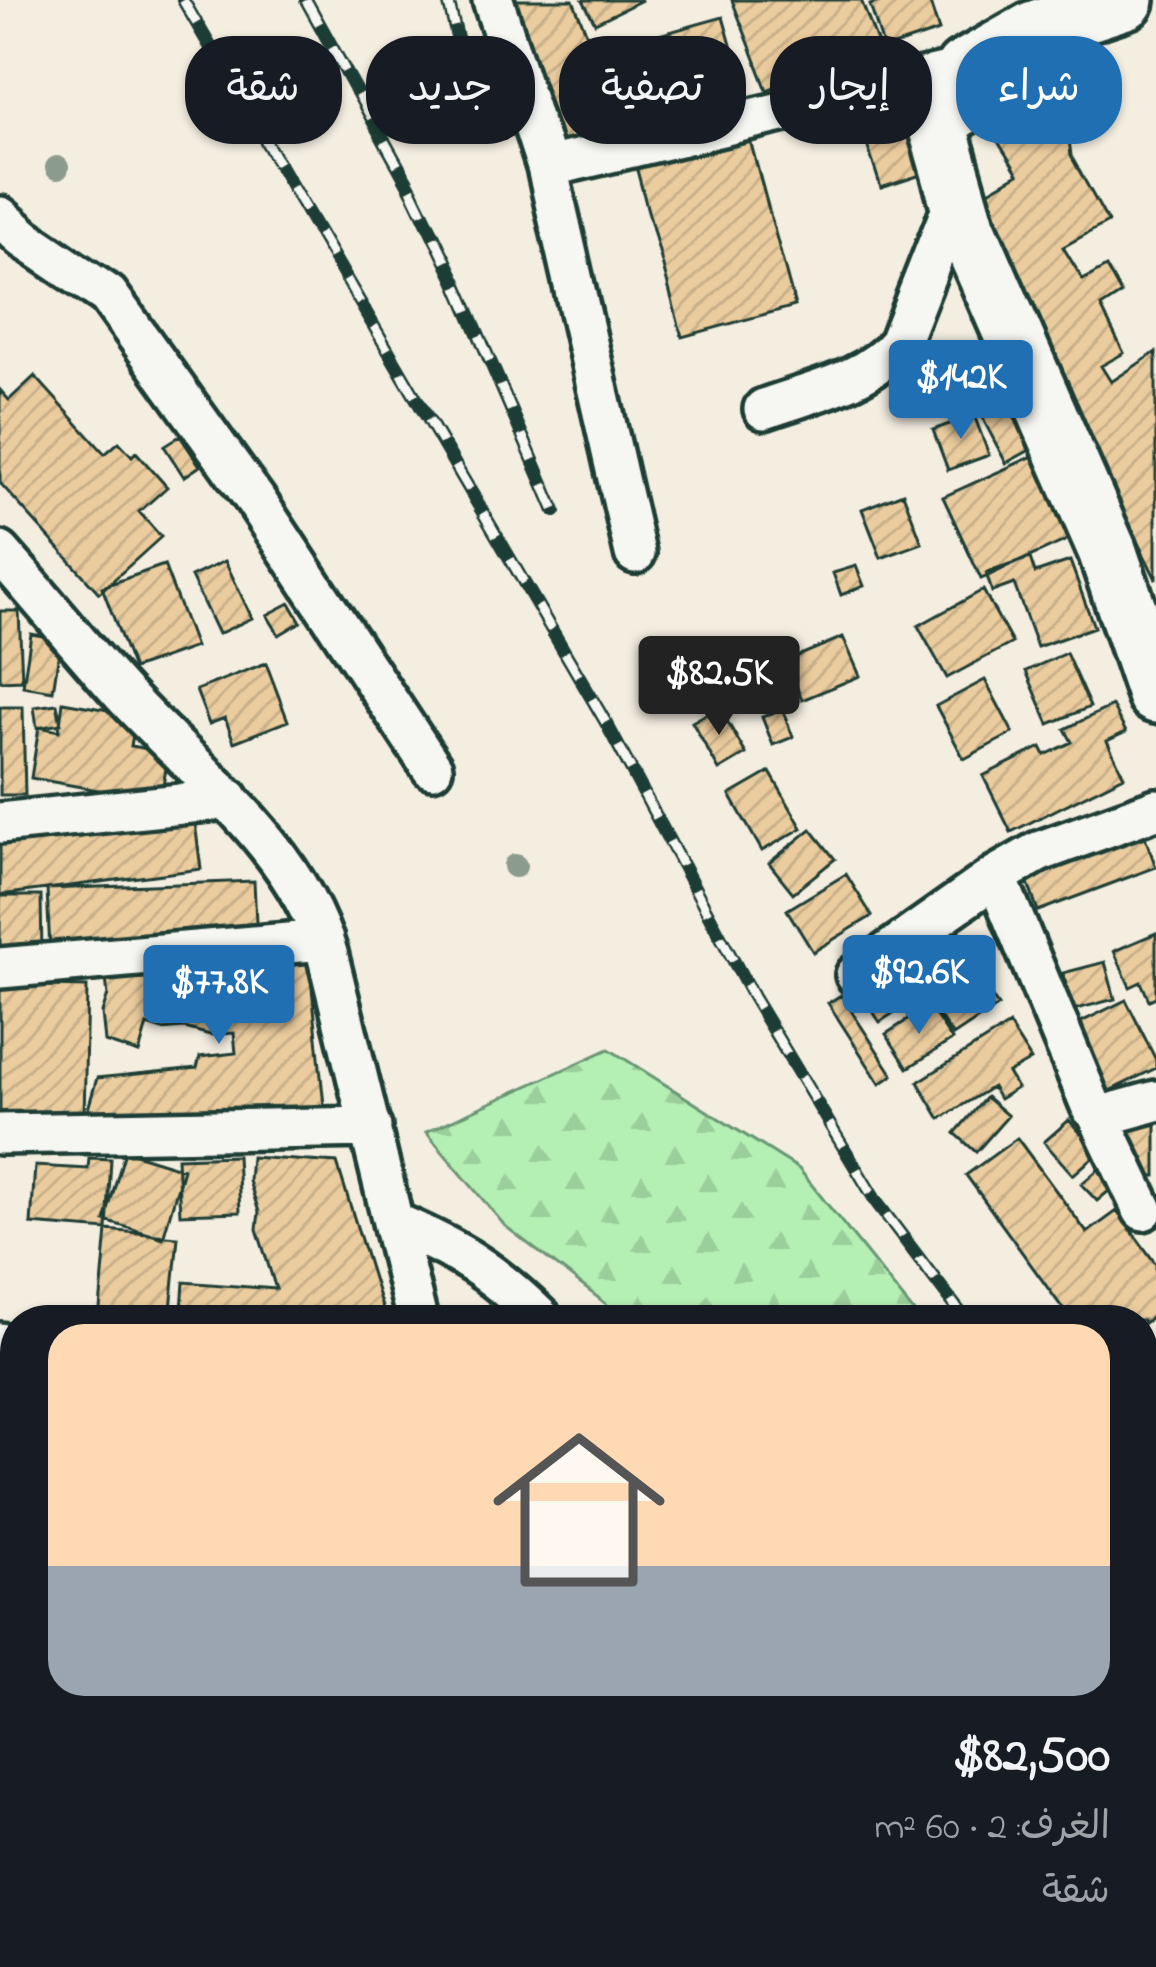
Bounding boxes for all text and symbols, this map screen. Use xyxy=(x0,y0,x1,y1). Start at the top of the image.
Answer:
chip: شقة xyxy=(185,36,342,144)
chip: جديد xyxy=(366,36,535,144)
chip: تصفية xyxy=(559,36,746,144)
chip: إيجار xyxy=(770,36,932,144)
chip: شراء xyxy=(956,36,1122,144)
pin: $142K xyxy=(877,340,1045,442)
text: $142K xyxy=(916,350,1006,407)
pin: $82.5K xyxy=(621,636,817,738)
text: $82.5K xyxy=(666,646,772,703)
pin: $92.6K xyxy=(821,935,1017,1037)
pin: $77.8K xyxy=(121,945,317,1047)
text: $92.6K xyxy=(870,945,968,1002)
text: $77.8K xyxy=(170,955,268,1012)
icon: home xyxy=(471,1402,687,1618)
text: $82,500 xyxy=(953,1720,1110,1795)
text: الغرف: 2 · 60 m² xyxy=(874,1800,1110,1857)
text: شقة xyxy=(1042,1864,1110,1921)

